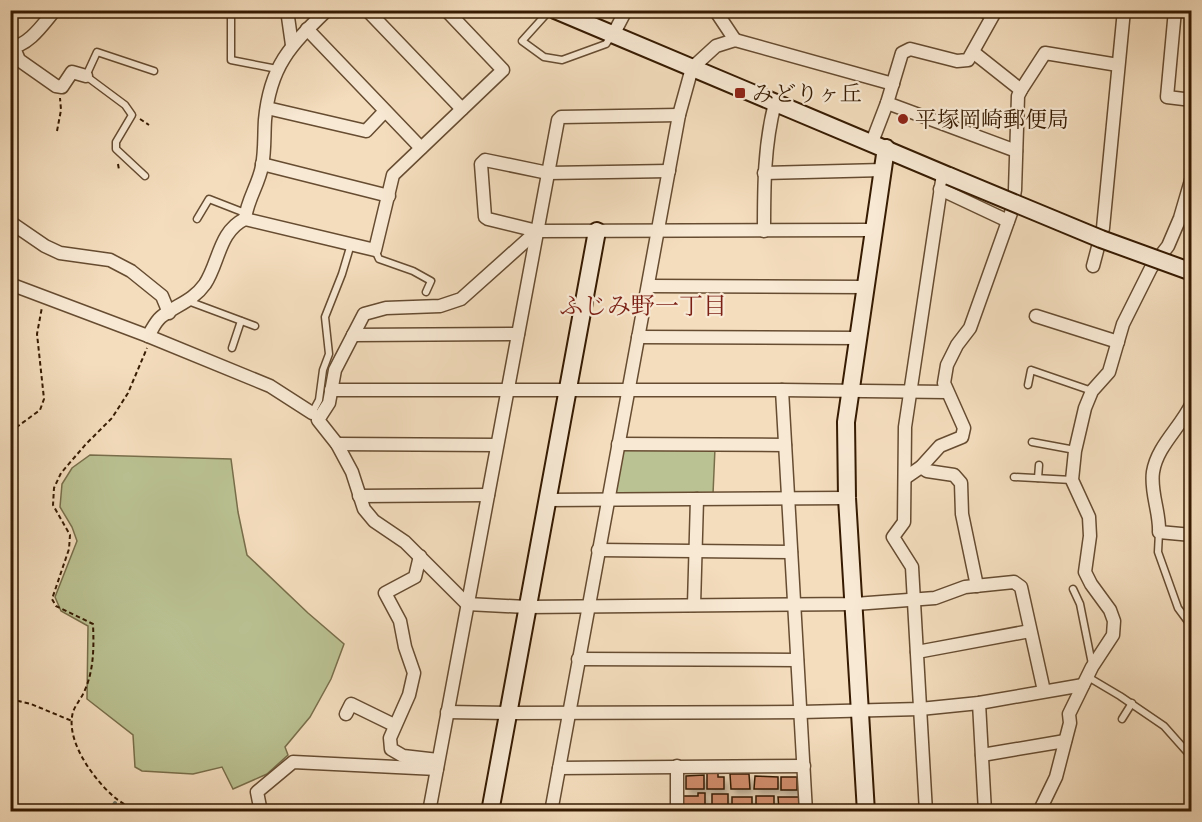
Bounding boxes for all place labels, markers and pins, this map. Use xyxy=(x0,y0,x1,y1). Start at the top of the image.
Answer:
place label: みどりヶ丘 xyxy=(752,79,862,108)
marker: みどりヶ丘 xyxy=(733,86,747,100)
place label: 平塚岡崎郵便局 xyxy=(915,105,1069,134)
marker: 平塚岡崎郵便局 xyxy=(896,112,910,126)

